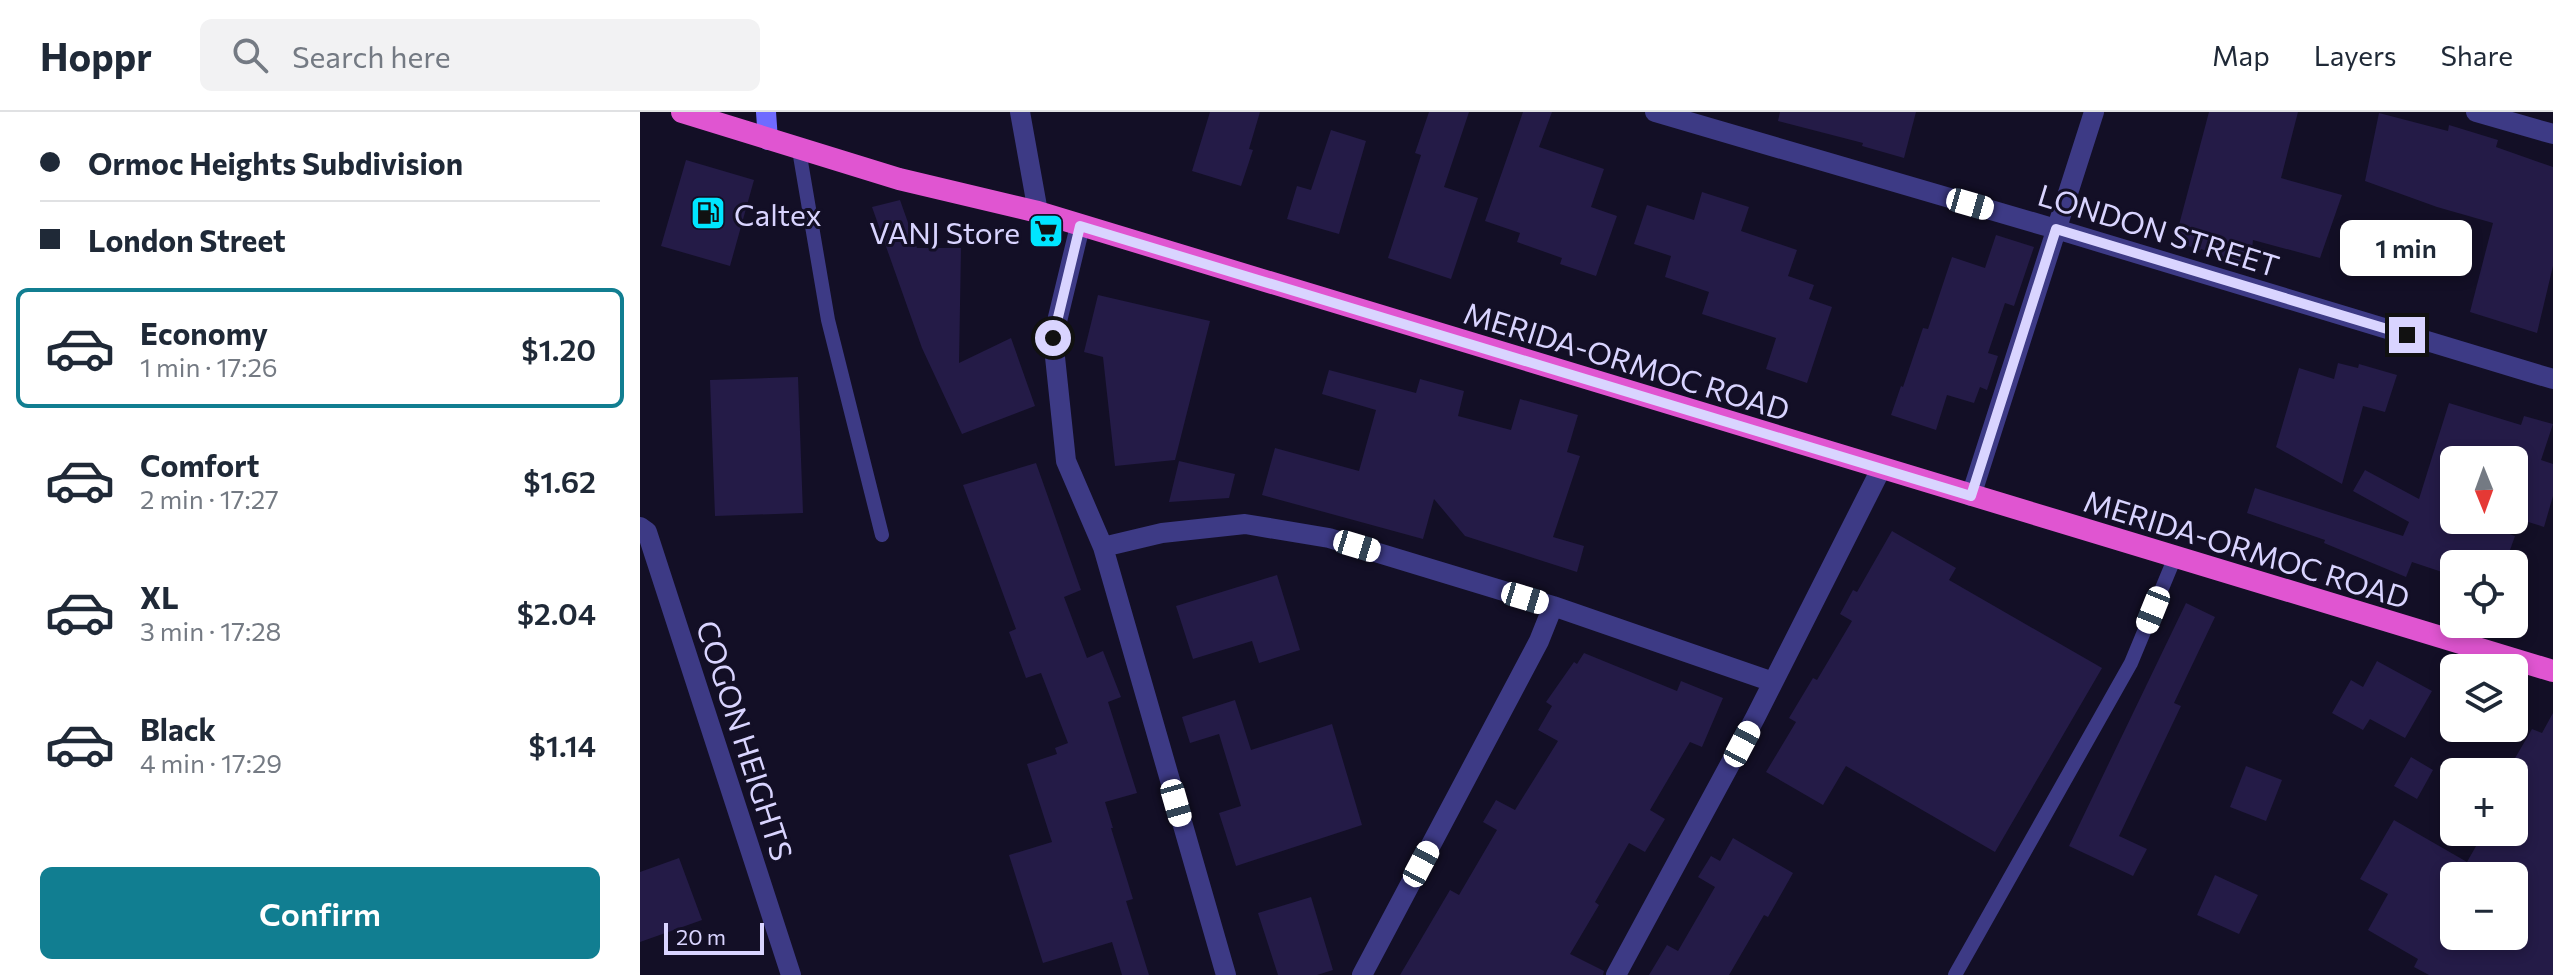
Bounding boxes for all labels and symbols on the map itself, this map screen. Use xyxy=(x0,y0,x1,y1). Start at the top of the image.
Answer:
street label: LONDON STREET xyxy=(2034,175,2284,283)
car xyxy=(1944,186,1996,222)
fuel station icon: Caltex xyxy=(689,194,727,232)
place label: Caltex xyxy=(734,195,822,232)
supermarket icon: VANJ Store xyxy=(1027,212,1065,250)
place label: VANJ Store xyxy=(869,213,1020,250)
callout: 1 min xyxy=(2341,219,2473,275)
street label: MERIDA-ORMOC ROAD xyxy=(1460,293,1794,427)
route end xyxy=(2389,317,2425,353)
route start xyxy=(1035,320,1071,356)
north arrow xyxy=(2440,446,2528,534)
street label: MERIDA-ORMOC ROAD xyxy=(2080,481,2414,615)
car xyxy=(1331,528,1383,564)
car xyxy=(1499,580,1551,616)
car xyxy=(2133,583,2173,637)
street label: COGON HEIGHTS xyxy=(690,615,802,865)
car xyxy=(1720,717,1764,771)
car xyxy=(1158,777,1194,829)
car xyxy=(1399,837,1443,891)
scale bar xyxy=(664,919,764,955)

